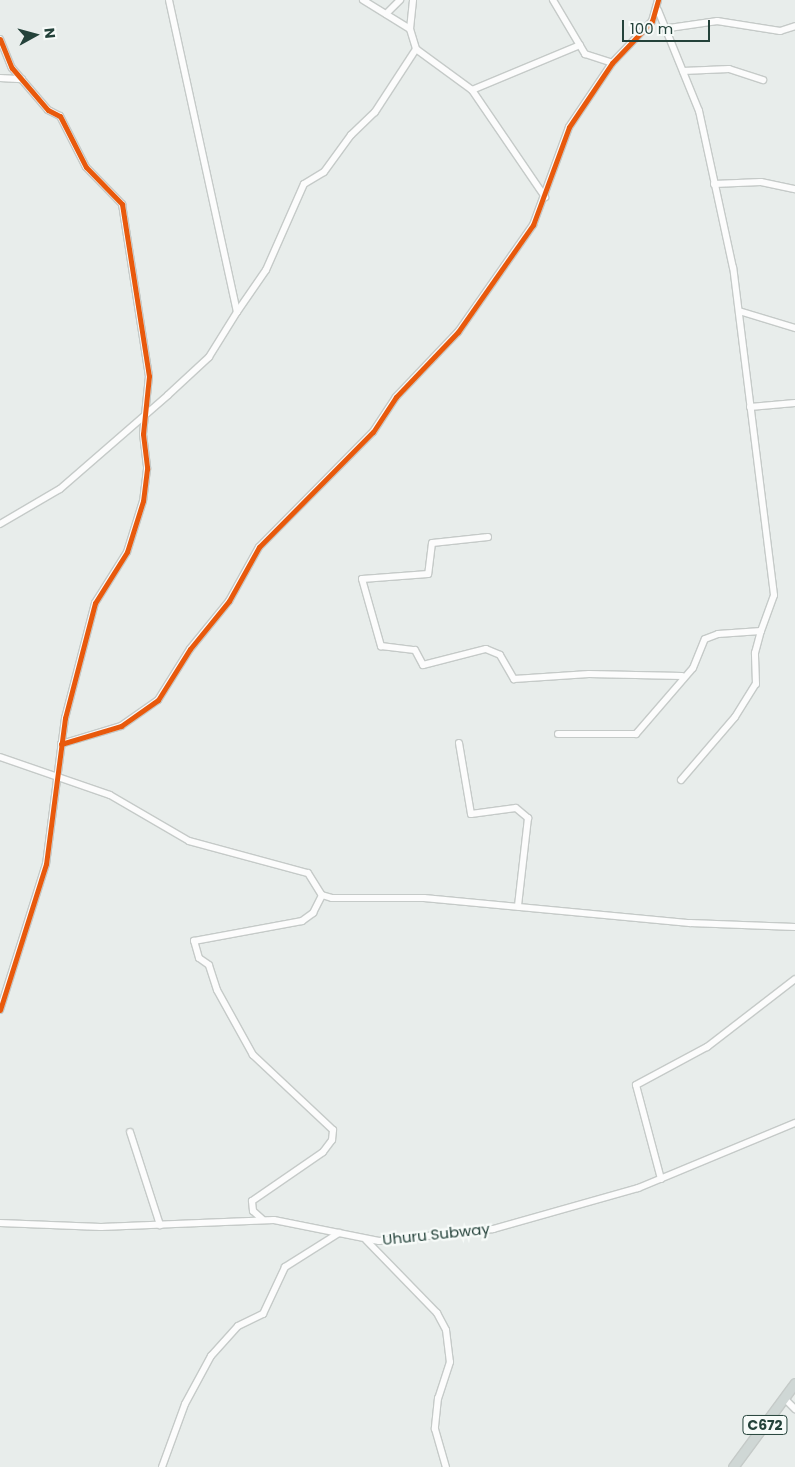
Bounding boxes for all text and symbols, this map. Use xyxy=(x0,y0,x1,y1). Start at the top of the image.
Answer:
north arrow xyxy=(10,10,60,60)
scale bar xyxy=(625,10,712,42)
text: 100 m xyxy=(630,18,673,39)
text: N xyxy=(39,27,60,40)
street label: Uhuru Subway xyxy=(381,1219,491,1249)
road number: C672 xyxy=(741,1414,789,1436)

